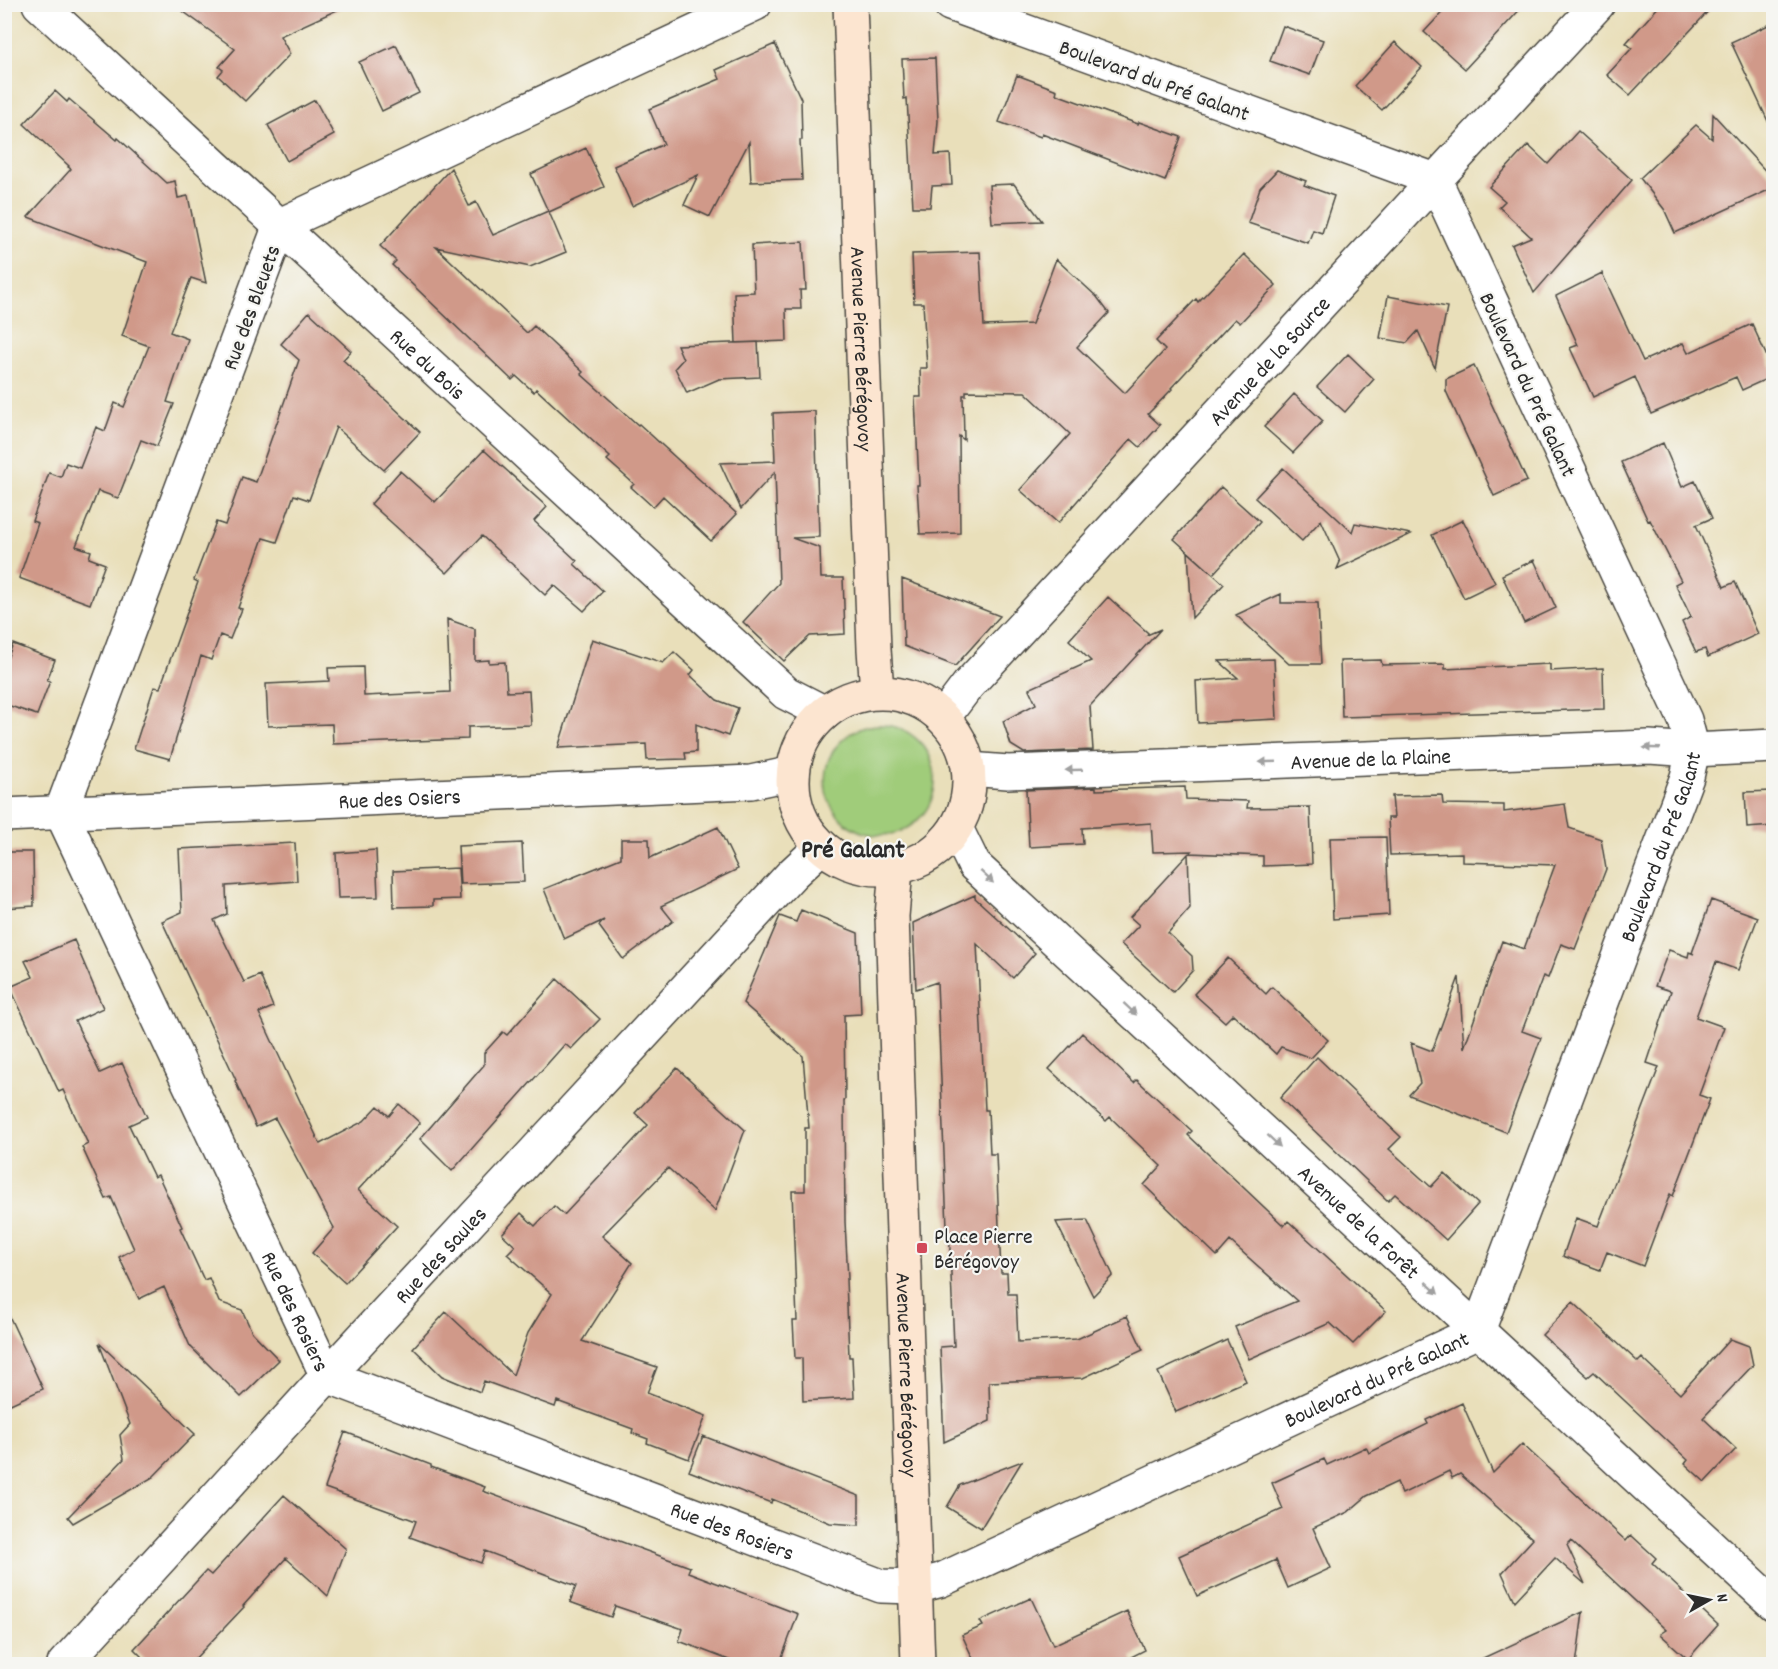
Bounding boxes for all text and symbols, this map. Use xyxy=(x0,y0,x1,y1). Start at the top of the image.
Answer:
street label: Boulevard du Pré Galant xyxy=(1054,33,1253,131)
street label: Rue des Bleuets xyxy=(216,241,290,375)
street label: Avenue Pierre Bérégovoy xyxy=(840,246,879,453)
street label: Boulevard du Pré Galant xyxy=(1469,288,1582,483)
street label: Avenue de la Source xyxy=(1203,291,1339,434)
street label: Rue du Bois xyxy=(381,323,471,409)
street label: Avenue de la Plaine xyxy=(1290,743,1452,780)
one-way arrow xyxy=(1643,743,1662,753)
street label: Boulevard du Pré Galant xyxy=(1614,749,1711,947)
one-way arrow xyxy=(1259,757,1278,767)
one-way arrow xyxy=(1064,765,1083,774)
street label: Rue des Osiers xyxy=(338,783,462,819)
district label: Pré Galant xyxy=(801,833,905,870)
one-way arrow xyxy=(979,870,994,883)
one-way arrow xyxy=(1122,1002,1137,1015)
one-way arrow xyxy=(1266,1134,1281,1148)
street label: Avenue de la Forêt xyxy=(1289,1159,1425,1288)
street label: Rue des Saules xyxy=(389,1201,496,1312)
place label: Place Pierre Bérégovoy xyxy=(934,1223,1033,1279)
marker: Place Pierre Bérégovoy xyxy=(915,1241,929,1255)
street label: Rue des Rosiers xyxy=(251,1247,335,1378)
street label: Avenue Pierre Bérégovoy xyxy=(885,1272,924,1479)
one-way arrow xyxy=(1425,1280,1439,1294)
street label: Boulevard du Pré Galant xyxy=(1280,1325,1475,1438)
street label: Rue des Rosiers xyxy=(665,1496,798,1571)
north arrow xyxy=(1679,1570,1739,1630)
text: N xyxy=(1709,1592,1733,1604)

